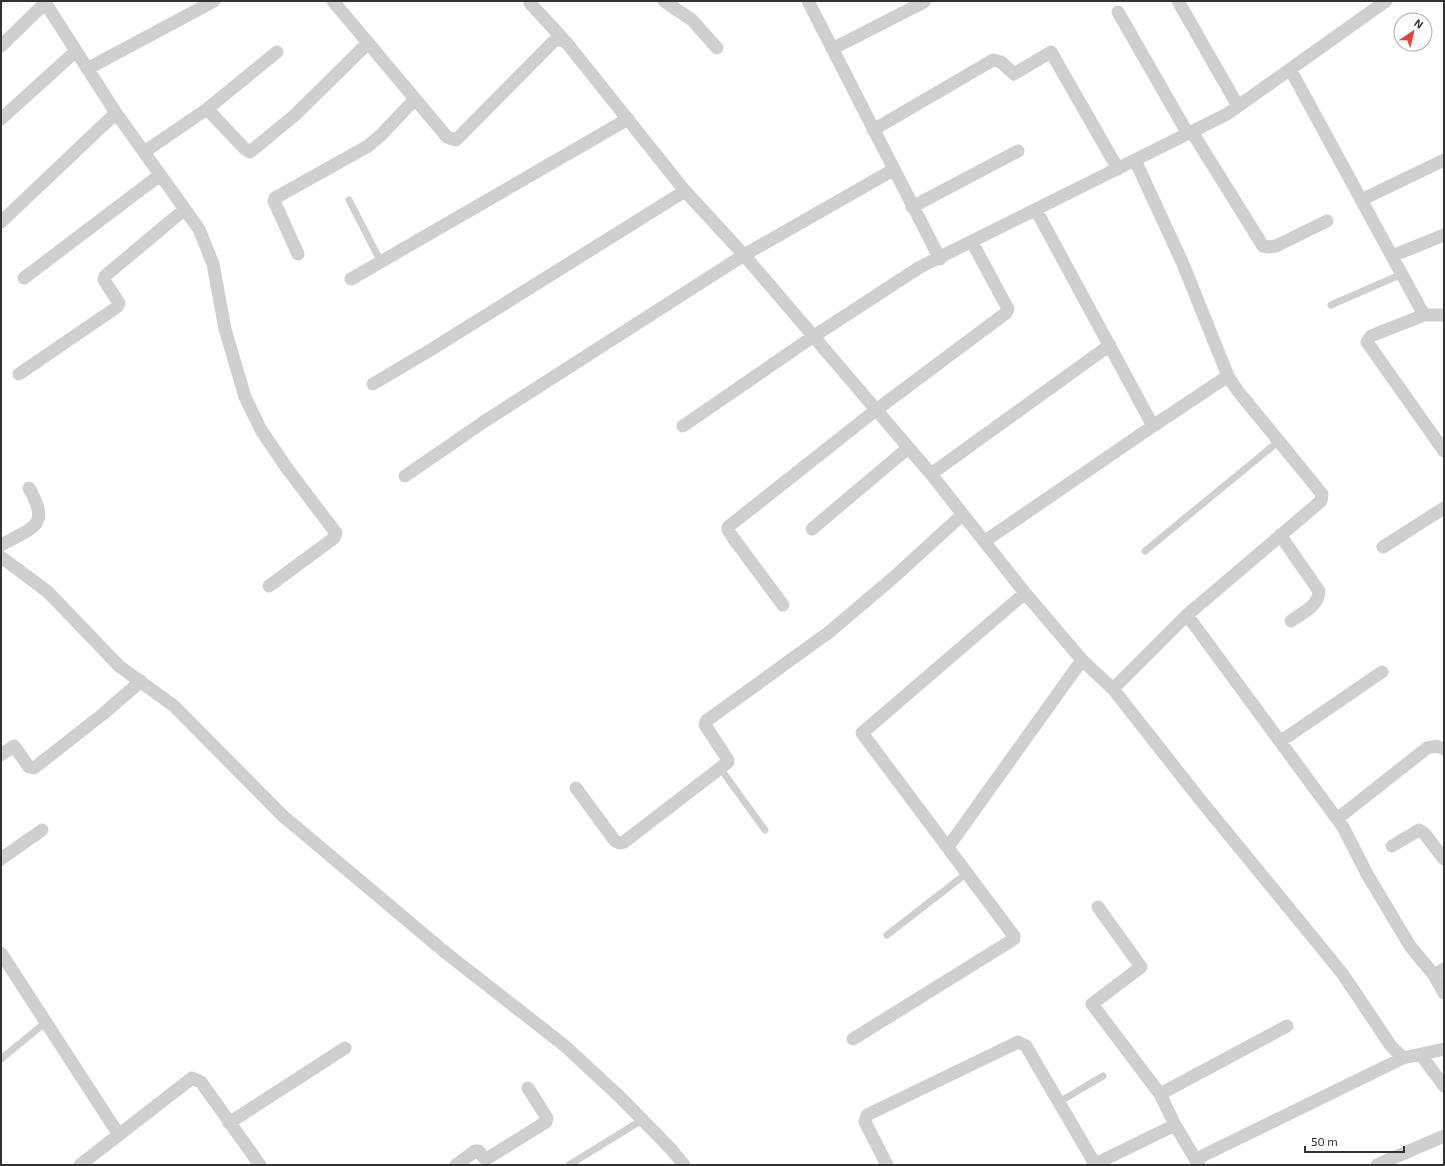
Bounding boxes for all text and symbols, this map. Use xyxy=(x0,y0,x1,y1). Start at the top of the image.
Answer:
north arrow xyxy=(1393,12,1433,52)
text: N xyxy=(1412,16,1426,31)
scale bar xyxy=(1305,1128,1404,1154)
text: 50 m xyxy=(1311,1134,1338,1148)

